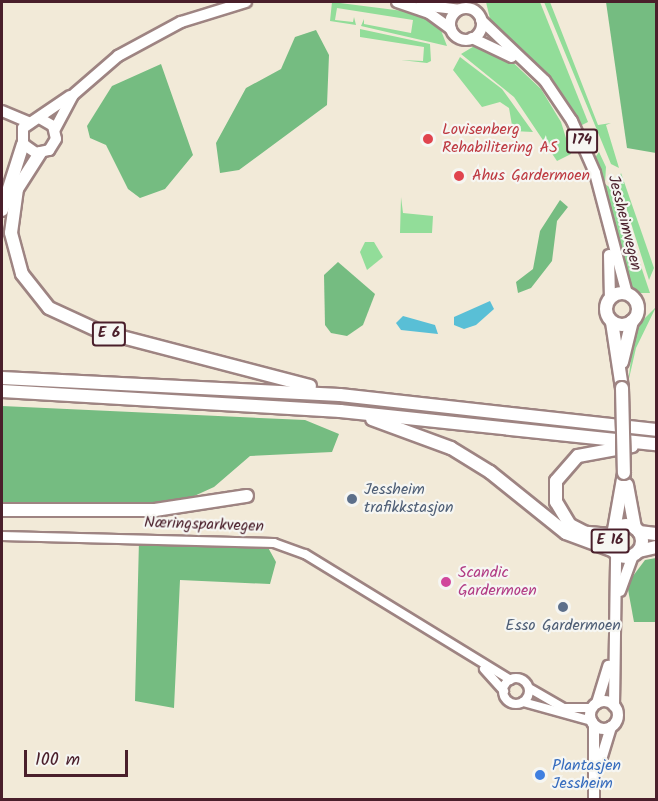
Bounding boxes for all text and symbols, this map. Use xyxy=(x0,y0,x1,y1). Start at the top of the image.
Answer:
place label: Lovisenberg Rehabilitering AS xyxy=(442,120,558,158)
road number: 174 xyxy=(566,129,598,153)
marker: Lovisenberg Rehabilitering AS xyxy=(419,130,437,148)
place label: Ahus Gardermoen xyxy=(472,166,590,186)
marker: Ahus Gardermoen xyxy=(450,167,468,185)
street label: Jessheimvegen xyxy=(603,173,645,273)
road number: E 6 xyxy=(91,322,127,346)
place label: Jessheim trafikkstasjon xyxy=(364,480,454,518)
marker: Jessheim trafikkstasjon xyxy=(345,492,359,506)
street label: Næringsparkvegen xyxy=(144,513,264,537)
road number: E 16 xyxy=(590,529,630,553)
place label: Scandic Gardermoen xyxy=(458,563,537,601)
marker: Scandic Gardermoen xyxy=(439,575,453,589)
marker: Esso Gardermoen xyxy=(556,600,570,614)
place label: Esso Gardermoen xyxy=(505,616,621,636)
scale bar xyxy=(27,738,130,776)
text: 100 m xyxy=(35,746,80,775)
place label: Plantasjen Jessheim xyxy=(552,756,621,794)
marker: Plantasjen Jessheim xyxy=(533,768,547,782)

